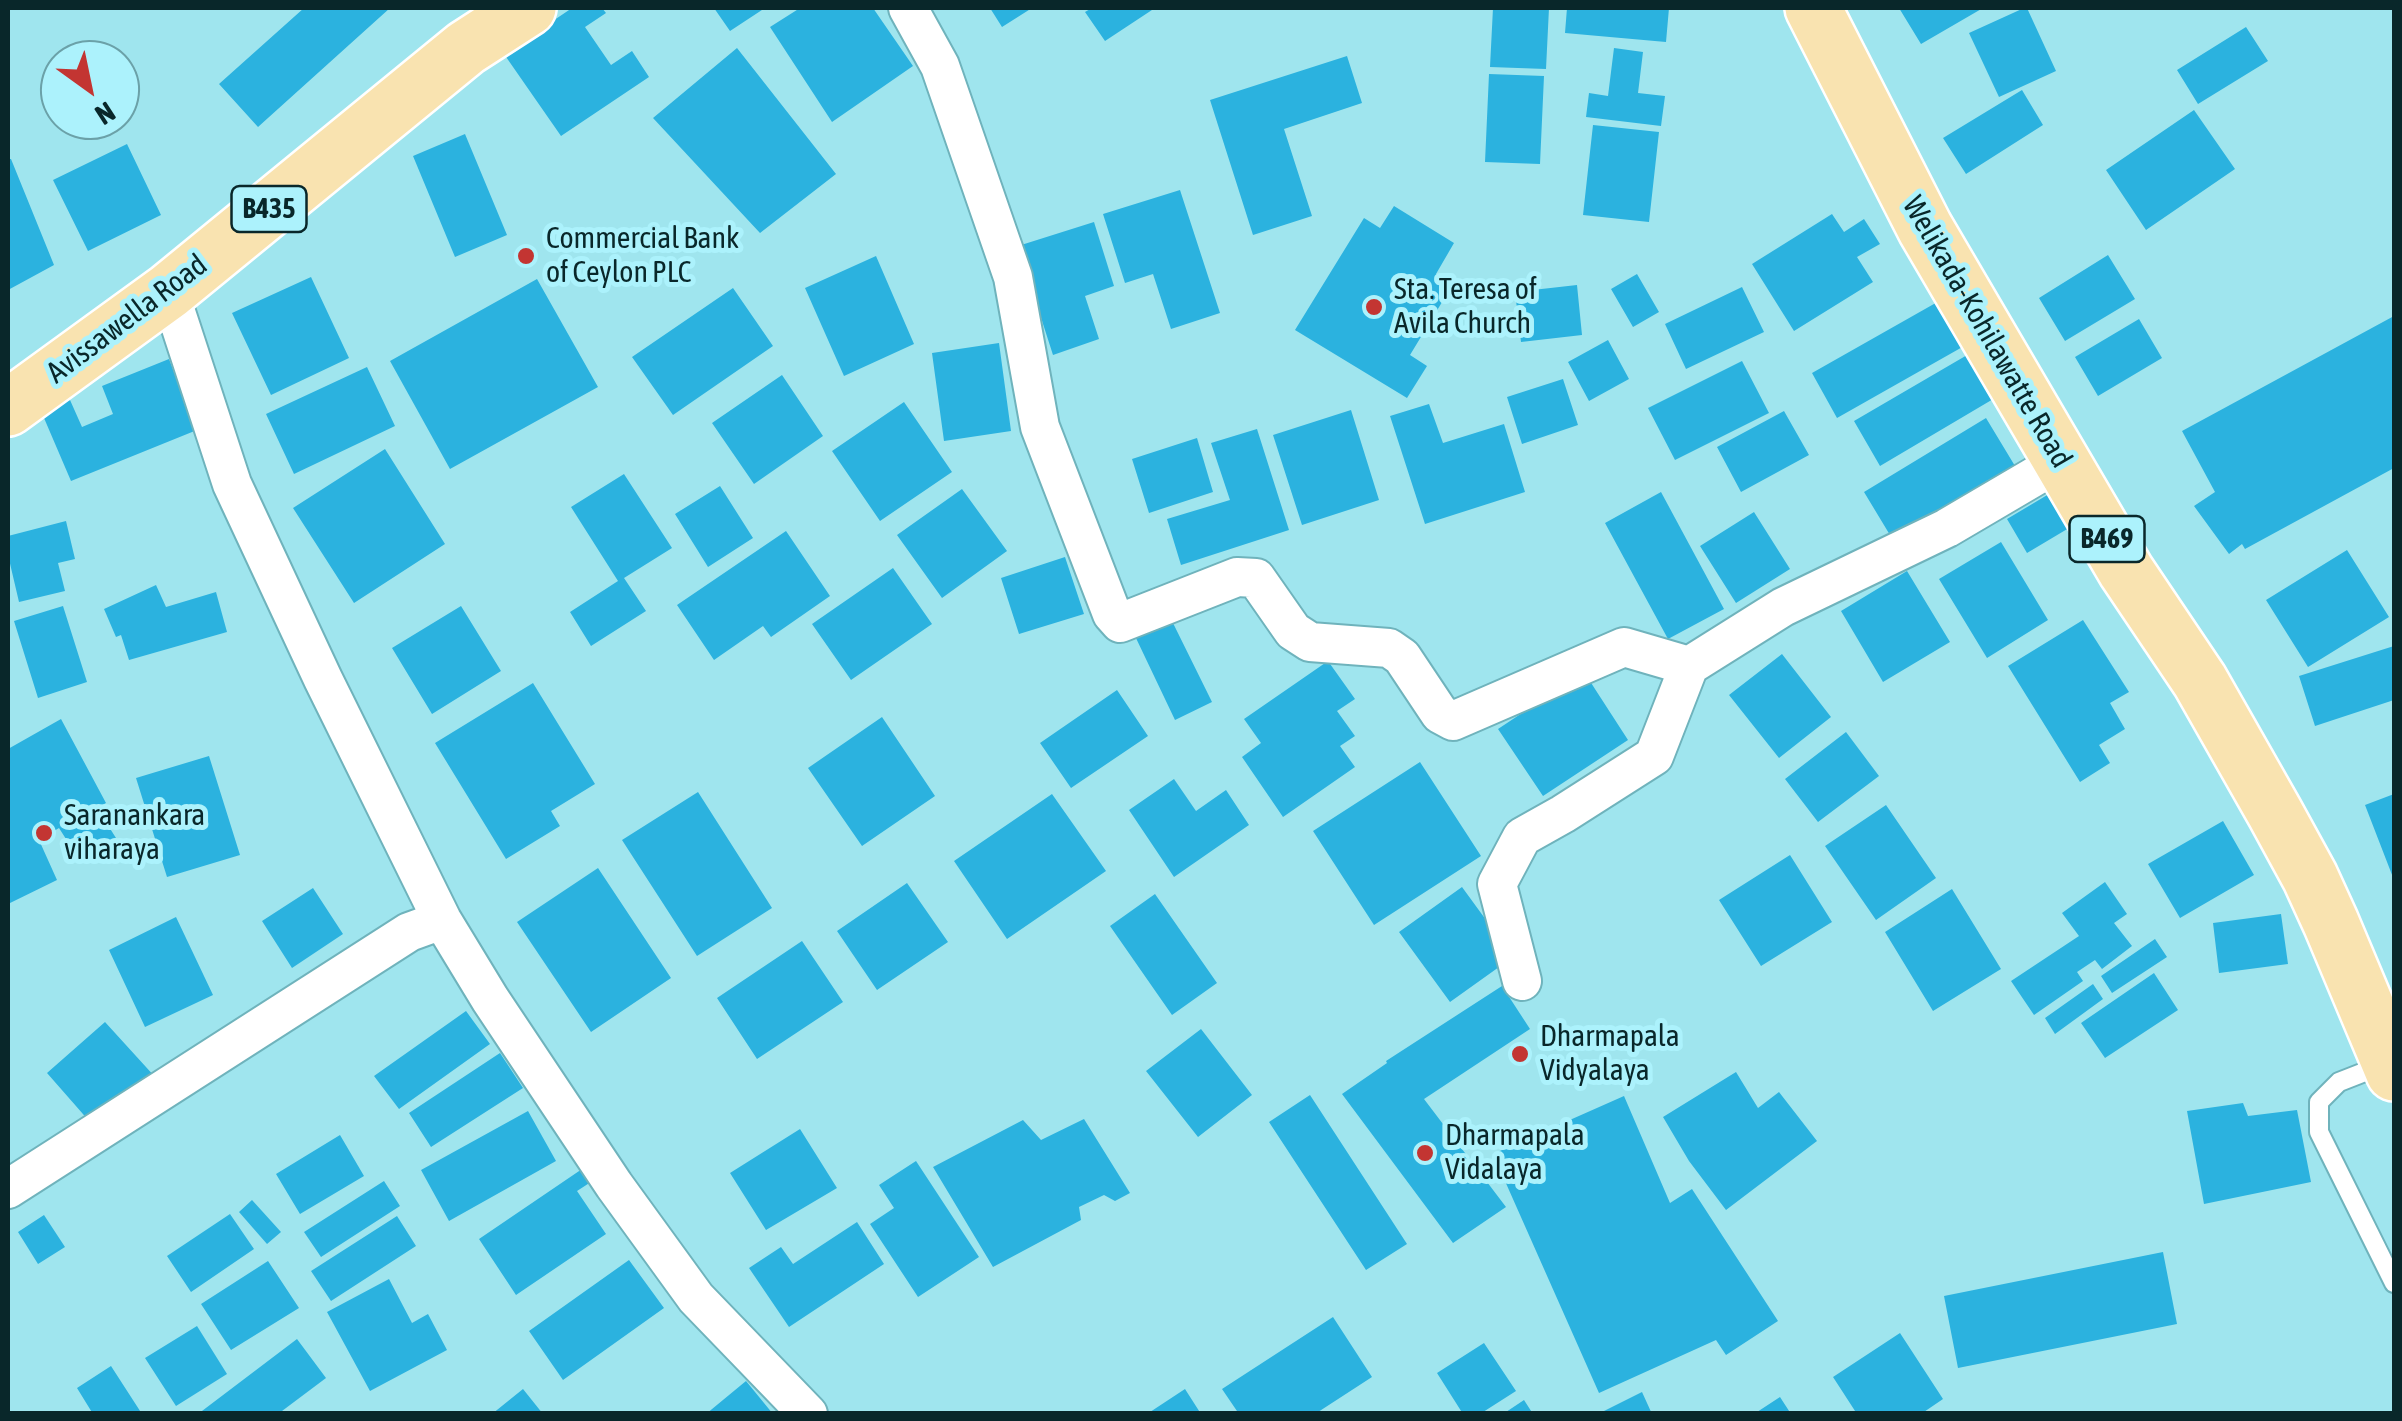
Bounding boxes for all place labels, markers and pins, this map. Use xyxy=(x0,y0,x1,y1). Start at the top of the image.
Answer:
place label: Commercial Bank of Ceylon PLC xyxy=(546,221,739,292)
marker: Commercial Bank of Ceylon PLC xyxy=(515,245,537,267)
place label: Sta. Teresa of Avila Church xyxy=(1394,272,1537,342)
marker: Sta. Teresa of Avila Church xyxy=(1363,296,1385,318)
place label: Saranankara viharaya xyxy=(64,798,205,868)
marker: Saranankara viharaya xyxy=(33,822,55,844)
place label: Dharmapala Vidyalaya xyxy=(1540,1019,1680,1090)
marker: Dharmapala Vidyalaya xyxy=(1509,1043,1531,1065)
place label: Dharmapala Vidalaya xyxy=(1445,1118,1585,1188)
marker: Dharmapala Vidalaya xyxy=(1414,1142,1436,1164)

